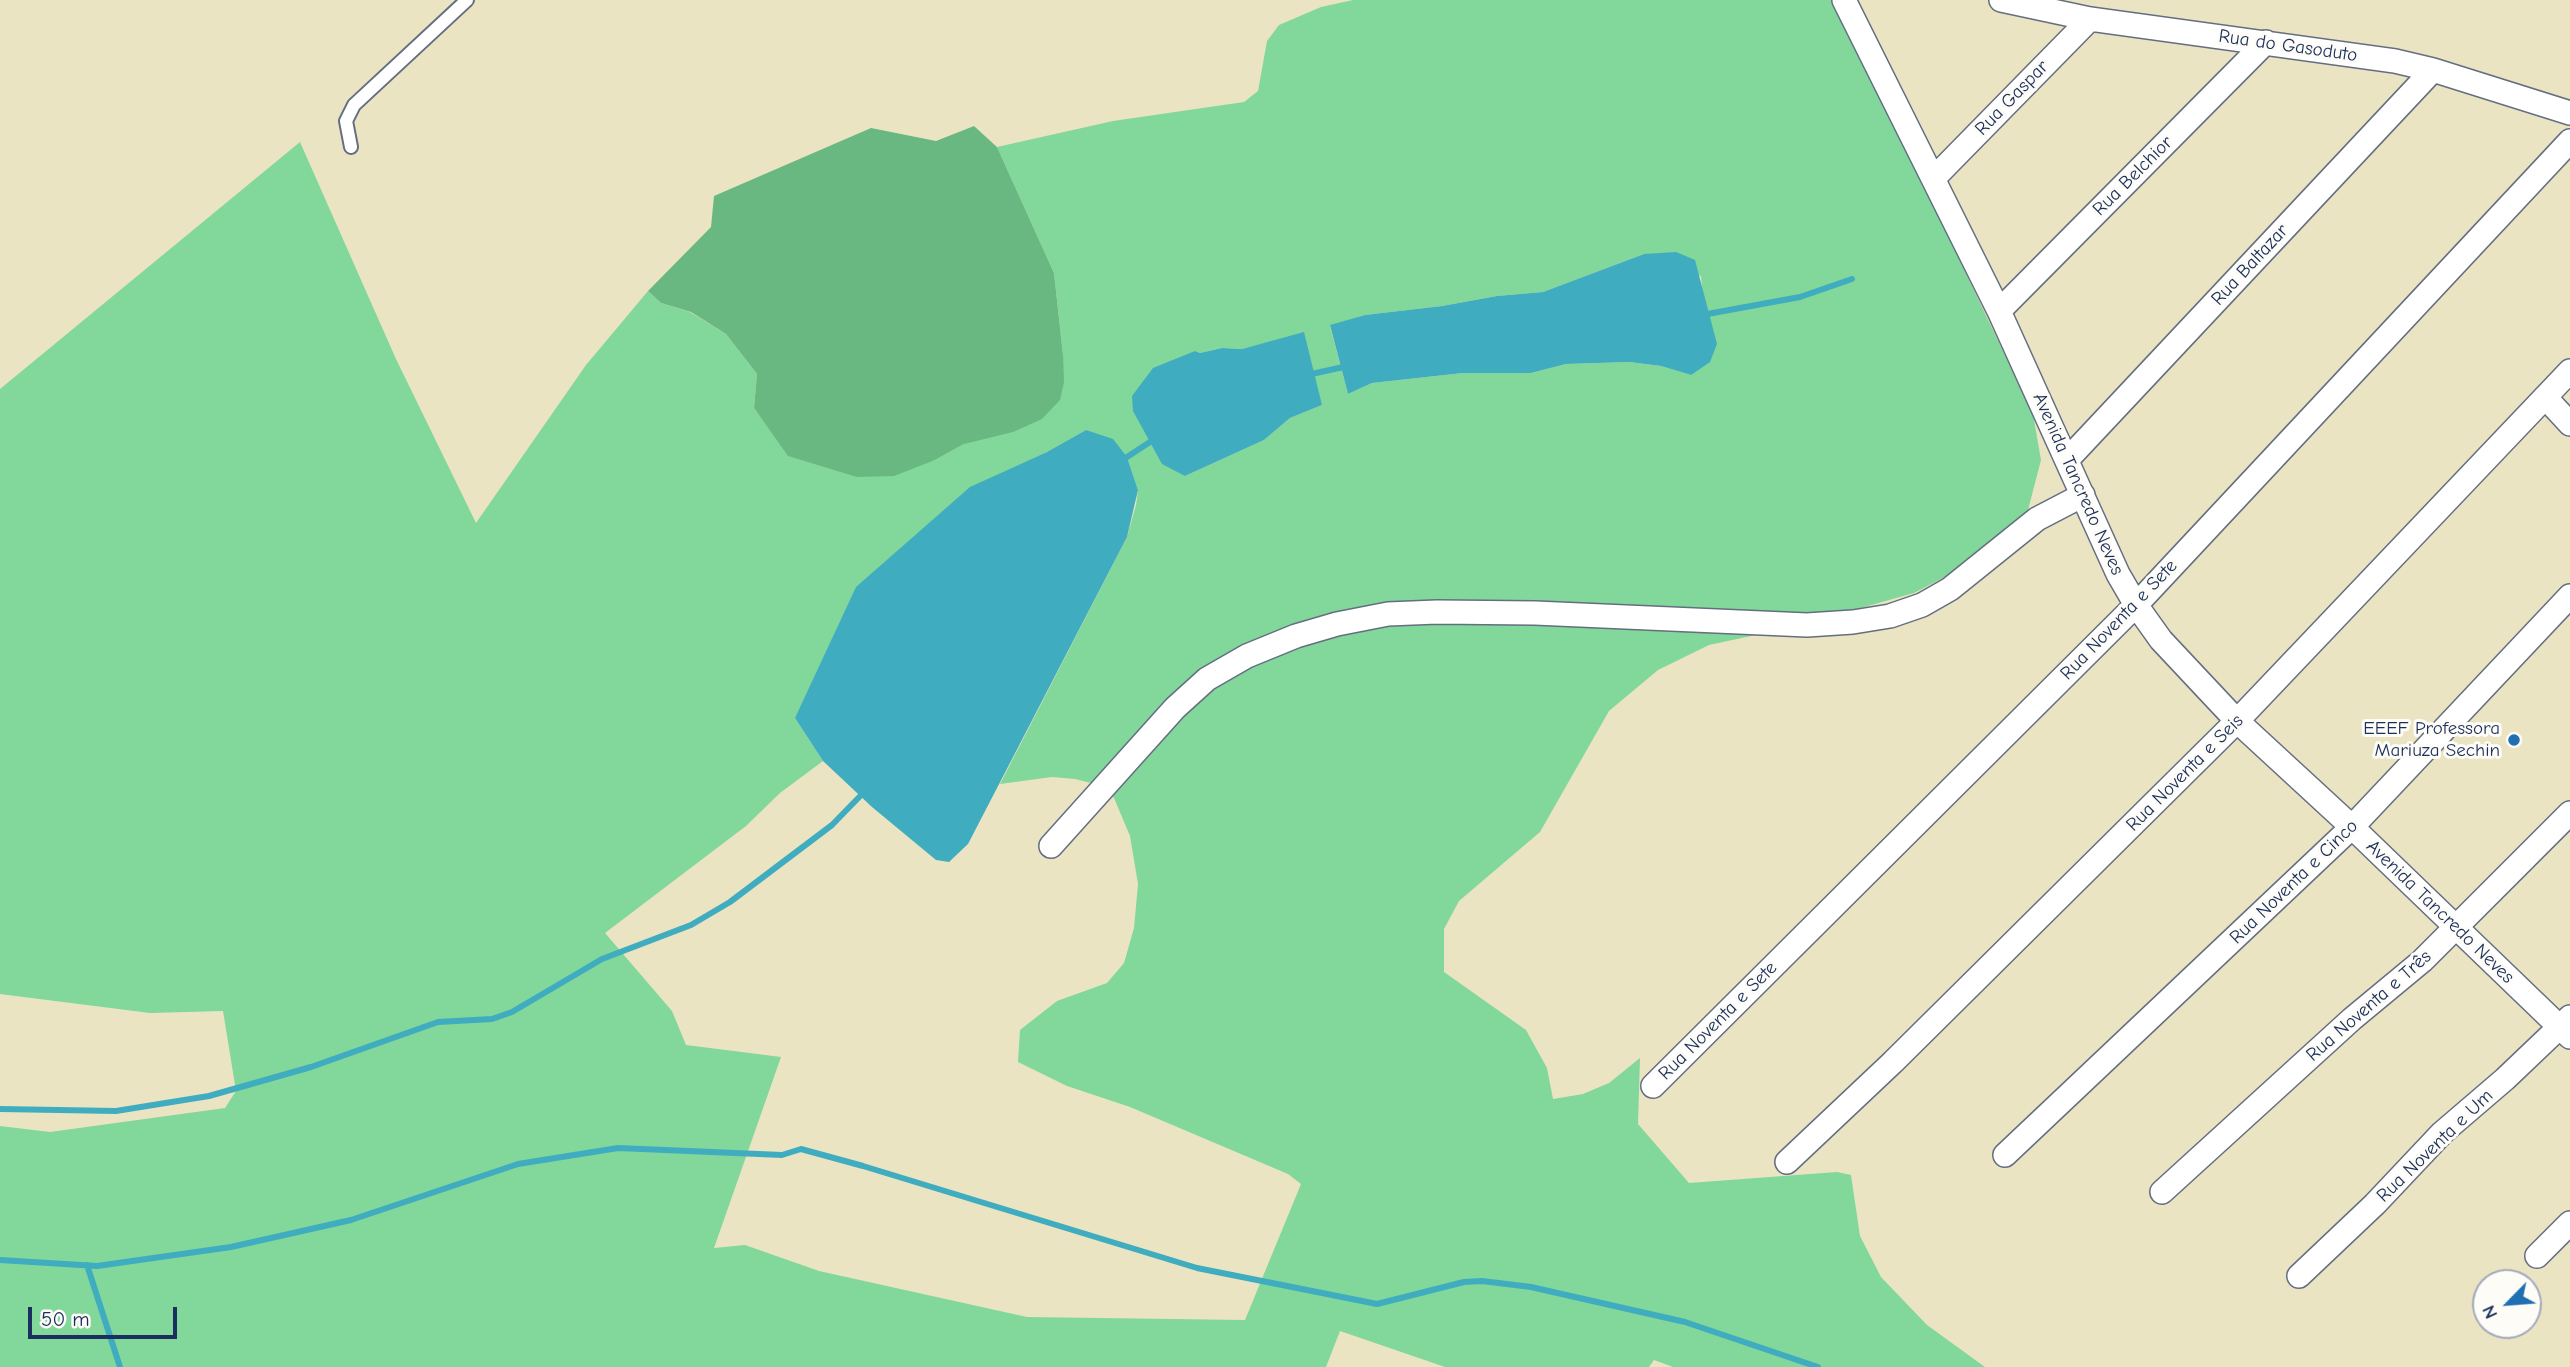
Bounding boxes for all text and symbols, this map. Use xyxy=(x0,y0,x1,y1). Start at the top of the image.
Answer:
street label: Rua do Gasoduto xyxy=(2217,25,2359,67)
street label: Rua Gaspar xyxy=(1970,56,2054,140)
street label: Rua Belchior xyxy=(2088,131,2178,221)
street label: Rua Baltazar xyxy=(2207,220,2293,310)
street label: Avenida Tancredo Neves xyxy=(2028,389,2128,579)
street label: Rua Noventa e Sete xyxy=(2056,555,2182,685)
street label: Rua Noventa e Seis xyxy=(2122,710,2248,836)
place label: EEEF Professora Mariuza Sechin xyxy=(2363,718,2500,762)
marker: EEEF Professora Mariuza Sechin xyxy=(2506,732,2522,748)
street label: Rua Noventa e Cinco xyxy=(2225,815,2363,949)
street label: Avenida Tancredo Neves xyxy=(2361,835,2519,989)
street label: Rua Noventa e Três xyxy=(2302,945,2436,1067)
street label: Rua Noventa e Sete xyxy=(1654,957,1782,1085)
street label: Rua Noventa e Um xyxy=(2372,1085,2498,1207)
north arrow xyxy=(2472,1269,2542,1339)
scale bar xyxy=(32,1294,180,1338)
text: N xyxy=(2477,1302,2502,1322)
text: 50 m xyxy=(41,1307,90,1331)

